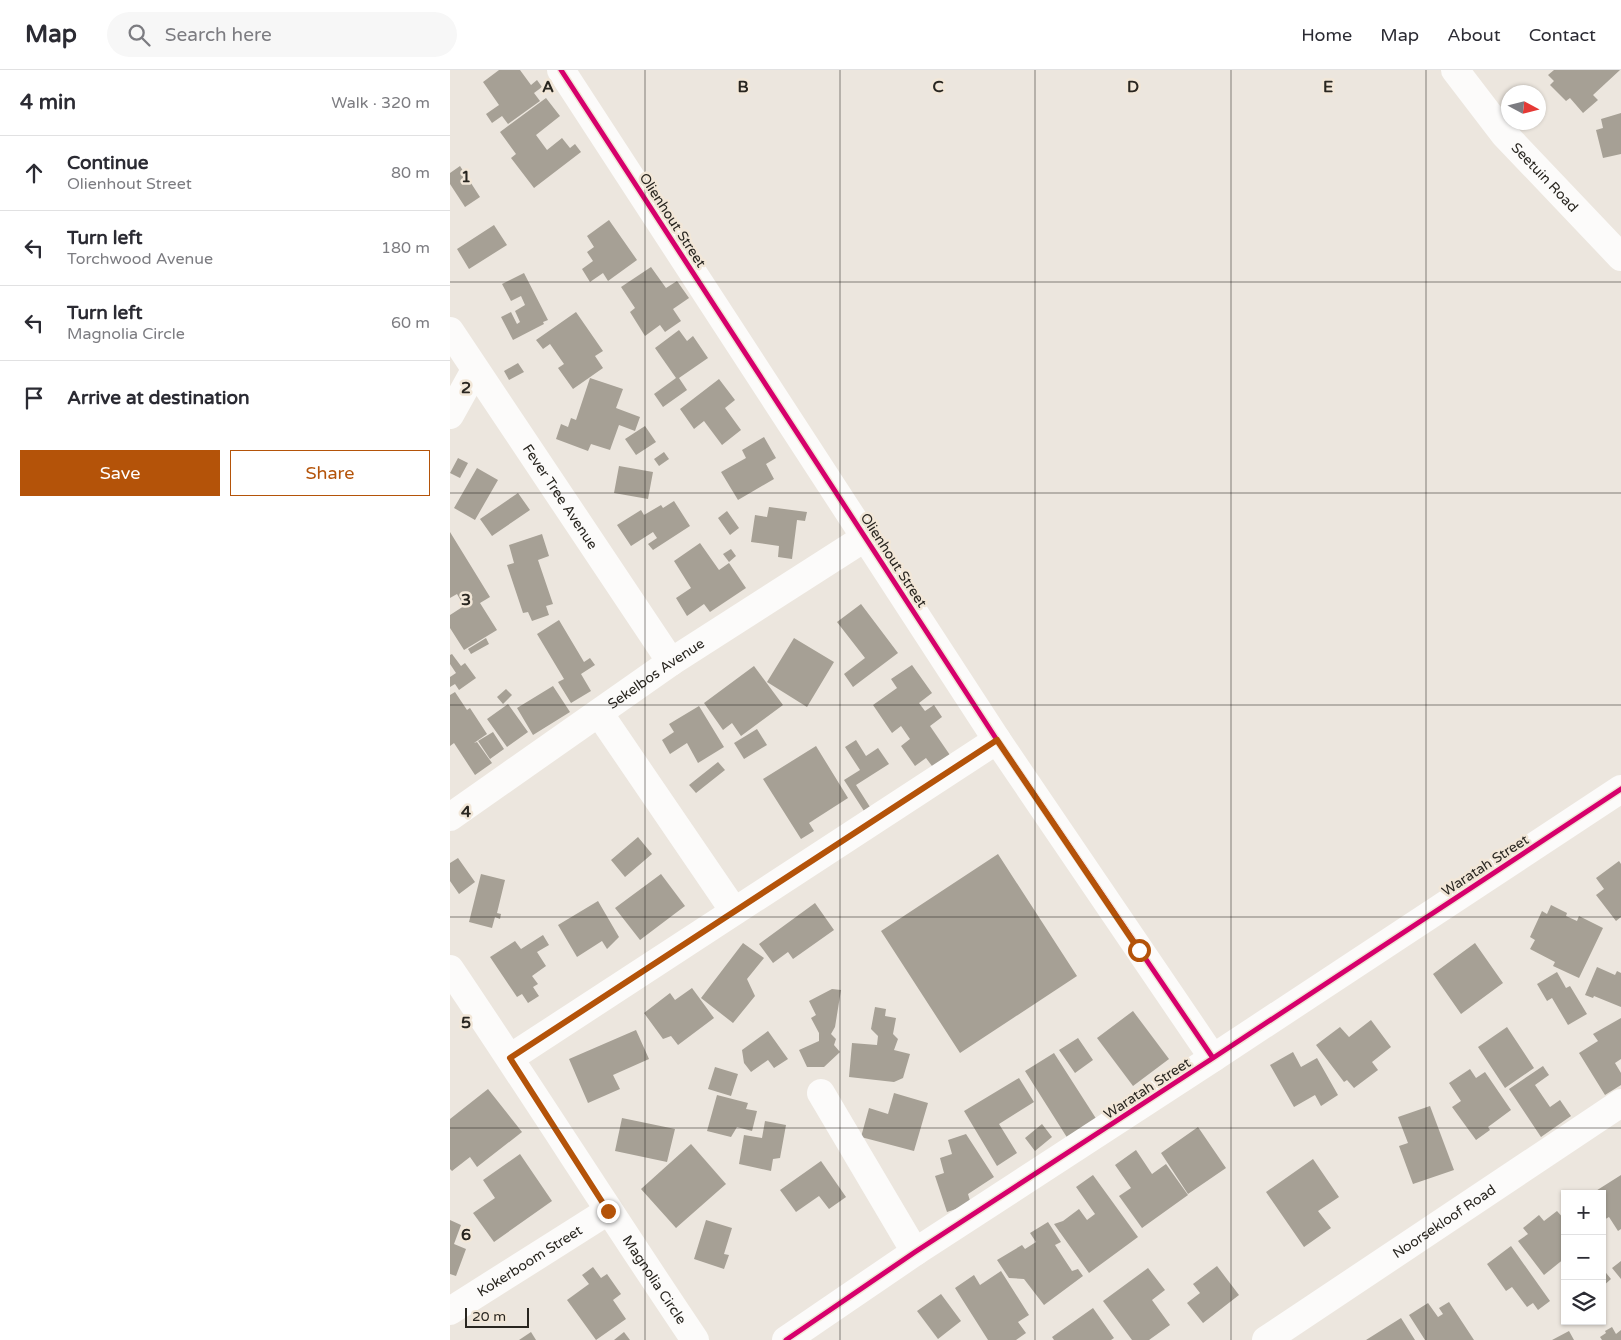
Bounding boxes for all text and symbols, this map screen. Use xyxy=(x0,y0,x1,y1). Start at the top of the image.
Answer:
search box xyxy=(107,12,457,57)
text: Map xyxy=(25,20,77,49)
icon: search xyxy=(125,21,153,49)
text: Search here xyxy=(165,24,272,46)
text: Home xyxy=(1301,24,1352,46)
text: Map xyxy=(1380,24,1419,46)
text: About xyxy=(1447,24,1501,46)
text: Contact xyxy=(1529,24,1596,46)
text: A xyxy=(542,77,554,97)
text: B xyxy=(737,77,749,97)
text: C xyxy=(932,77,944,97)
text: D xyxy=(1127,77,1139,97)
text: E xyxy=(1323,77,1333,97)
north arrow xyxy=(1501,85,1546,130)
text: 4 min xyxy=(20,90,76,115)
text: Walk · 320 m xyxy=(331,93,430,113)
street label: Seetuin Road xyxy=(1508,139,1581,216)
text: Continue xyxy=(67,152,149,174)
icon: ahead xyxy=(20,159,48,187)
text: 80 m xyxy=(391,163,430,183)
text: 1 xyxy=(461,167,471,187)
street label: Olienhout Street xyxy=(636,170,710,271)
text: Olienhout Street xyxy=(67,174,192,194)
text: Turn left xyxy=(67,227,143,249)
icon: left xyxy=(20,234,48,262)
text: 180 m xyxy=(381,238,430,258)
text: Torchwood Avenue xyxy=(67,249,213,269)
text: Turn left xyxy=(67,302,143,324)
icon: left xyxy=(20,309,48,337)
text: 60 m xyxy=(391,313,430,333)
text: Magnolia Circle xyxy=(67,324,185,344)
text: 2 xyxy=(461,378,471,398)
icon: arrive xyxy=(20,384,48,412)
text: Arrive at destination xyxy=(67,387,250,409)
street label: Fever Tree Avenue xyxy=(519,441,601,553)
button: Save xyxy=(20,450,220,496)
button: Share xyxy=(230,450,430,496)
street label: Olienhout Street xyxy=(857,510,931,611)
text: 3 xyxy=(461,590,471,610)
street label: Sekelbos Avenue xyxy=(604,635,708,713)
text: 4 xyxy=(461,802,471,822)
street label: Waratah Street xyxy=(1439,831,1532,900)
route start xyxy=(1128,939,1151,962)
text: 5 xyxy=(461,1013,471,1033)
street label: Waratah Street xyxy=(1101,1054,1194,1123)
street label: Noorsekloof Road xyxy=(1389,1181,1499,1262)
map controls xyxy=(1561,1190,1606,1325)
button: + xyxy=(1561,1190,1606,1235)
route end xyxy=(597,1200,620,1223)
street label: Kokerboom Street xyxy=(474,1221,586,1301)
text: 6 xyxy=(461,1225,471,1245)
street label: Magnolia Circle xyxy=(619,1232,690,1328)
button: − xyxy=(1561,1235,1606,1280)
button: layers xyxy=(1561,1280,1606,1325)
scale bar xyxy=(465,1305,529,1328)
text: 20 m xyxy=(472,1308,506,1325)

